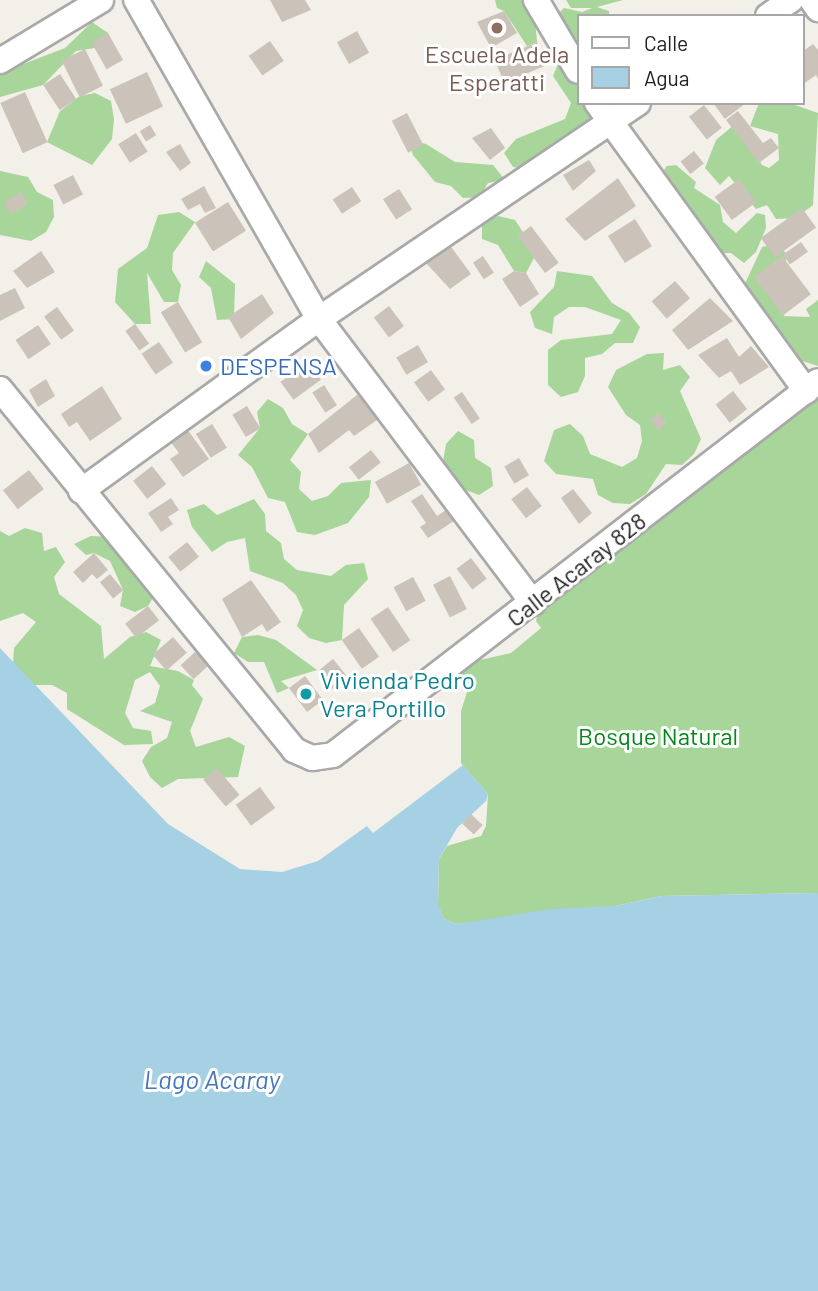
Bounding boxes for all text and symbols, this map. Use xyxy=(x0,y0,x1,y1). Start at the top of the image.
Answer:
legend xyxy=(576,14,804,105)
marker: Escuela Adela Esperatti xyxy=(489,20,505,36)
text: Calle xyxy=(644,30,688,55)
place label: Escuela Adela Esperatti xyxy=(425,40,569,96)
text: Agua xyxy=(644,65,690,90)
place label: DESPENSA xyxy=(220,352,337,380)
marker: DESPENSA xyxy=(198,358,214,374)
street label: Calle Acaray 828 xyxy=(501,506,651,632)
place label: Vivienda Pedro Vera Portillo xyxy=(320,666,475,722)
marker: Vivienda Pedro Vera Portillo xyxy=(298,686,314,702)
park label: Bosque Natural xyxy=(578,722,738,750)
water label: Lago Acaray xyxy=(144,1063,280,1095)

